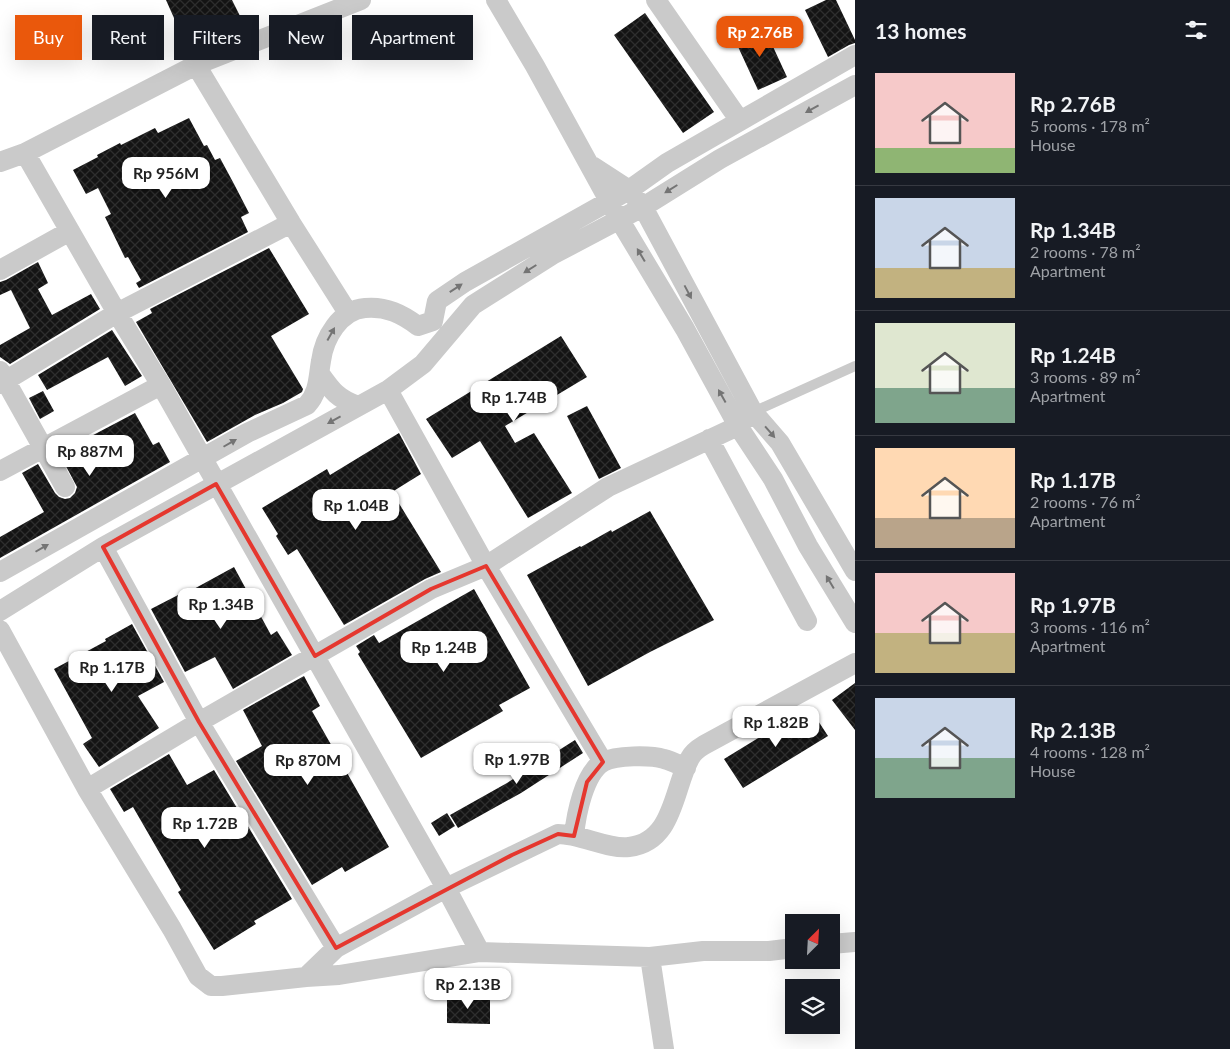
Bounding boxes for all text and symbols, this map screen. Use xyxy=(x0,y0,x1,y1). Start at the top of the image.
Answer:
chip: Buy xyxy=(15,15,82,60)
chip: Rent xyxy=(92,15,164,60)
chip: Filters xyxy=(174,15,259,60)
chip: New xyxy=(269,15,342,60)
chip: Apartment xyxy=(352,15,473,60)
pin: Rp 2.76B xyxy=(708,15,812,58)
icon: filters xyxy=(1182,16,1210,44)
text: 13 homes xyxy=(875,18,966,43)
text: Rp 2.76B xyxy=(727,22,793,41)
text: Rp 2.76B xyxy=(1030,91,1116,116)
icon: home xyxy=(915,93,975,153)
one-way arrow xyxy=(805,105,820,113)
text: 5 rooms · 178 m² xyxy=(1030,116,1150,135)
text: House xyxy=(1030,135,1075,154)
pin: Rp 956M xyxy=(120,156,212,199)
text: Rp 956M xyxy=(133,163,199,182)
one-way arrow xyxy=(665,185,678,194)
text: Rp 1.34B xyxy=(1030,217,1116,242)
icon: home xyxy=(915,218,975,278)
text: 2 rooms · 78 m² xyxy=(1030,242,1141,261)
one-way arrow xyxy=(636,249,645,262)
text: Apartment xyxy=(1030,261,1105,280)
one-way arrow xyxy=(523,265,536,274)
one-way arrow xyxy=(450,283,463,293)
one-way arrow xyxy=(684,286,693,299)
one-way arrow xyxy=(327,327,335,342)
text: Rp 1.24B xyxy=(1030,342,1116,367)
icon: home xyxy=(915,343,975,403)
text: 3 rooms · 89 m² xyxy=(1030,367,1141,386)
pin: Rp 1.74B xyxy=(462,380,566,423)
text: Apartment xyxy=(1030,386,1105,405)
text: Rp 1.74B xyxy=(481,387,547,406)
one-way arrow xyxy=(718,389,726,403)
one-way arrow xyxy=(326,416,341,424)
one-way arrow xyxy=(765,425,776,438)
pin: Rp 887M xyxy=(44,434,136,477)
one-way arrow xyxy=(222,439,237,447)
text: Rp 887M xyxy=(57,441,123,460)
text: Rp 1.17B xyxy=(1030,467,1116,492)
icon: home xyxy=(915,468,975,528)
pin: Rp 1.04B xyxy=(304,488,408,531)
text: 2 rooms · 76 m² xyxy=(1030,492,1141,511)
text: Rp 1.04B xyxy=(323,495,389,514)
text: Apartment xyxy=(1030,511,1105,530)
one-way arrow xyxy=(36,544,49,553)
one-way arrow xyxy=(825,575,834,588)
pin: Rp 1.34B xyxy=(169,588,273,630)
text: Rp 1.97B xyxy=(1030,592,1116,617)
icon: home xyxy=(915,593,975,653)
text: Rp 1.34B xyxy=(188,594,254,613)
text: 3 rooms · 116 m² xyxy=(1030,617,1150,636)
pin: Rp 1.24B xyxy=(392,630,496,673)
text: Apartment xyxy=(1030,636,1105,655)
text: Rp 1.24B xyxy=(411,637,477,656)
pin: Rp 1.17B xyxy=(60,650,164,693)
text: Rp 1.17B xyxy=(79,657,145,676)
pin: Rp 1.82B xyxy=(724,706,828,748)
text: Rp 1.82B xyxy=(743,712,809,731)
text: Rp 2.13B xyxy=(1030,717,1116,742)
icon: home xyxy=(915,718,975,778)
pin: Rp 1.97B xyxy=(465,742,569,785)
text: 4 rooms · 128 m² xyxy=(1030,742,1150,761)
pin: Rp 870M xyxy=(262,744,354,786)
text: Rp 1.97B xyxy=(484,749,550,768)
text: Rp 870M xyxy=(275,750,341,769)
text: House xyxy=(1030,761,1075,780)
pin: Rp 1.72B xyxy=(153,806,257,849)
text: Rp 1.72B xyxy=(172,813,238,832)
north arrow xyxy=(785,914,840,969)
map controls xyxy=(785,914,840,1034)
pin: Rp 2.13B xyxy=(416,968,520,1010)
text: Rp 2.13B xyxy=(435,974,501,993)
button: layers xyxy=(785,979,840,1034)

